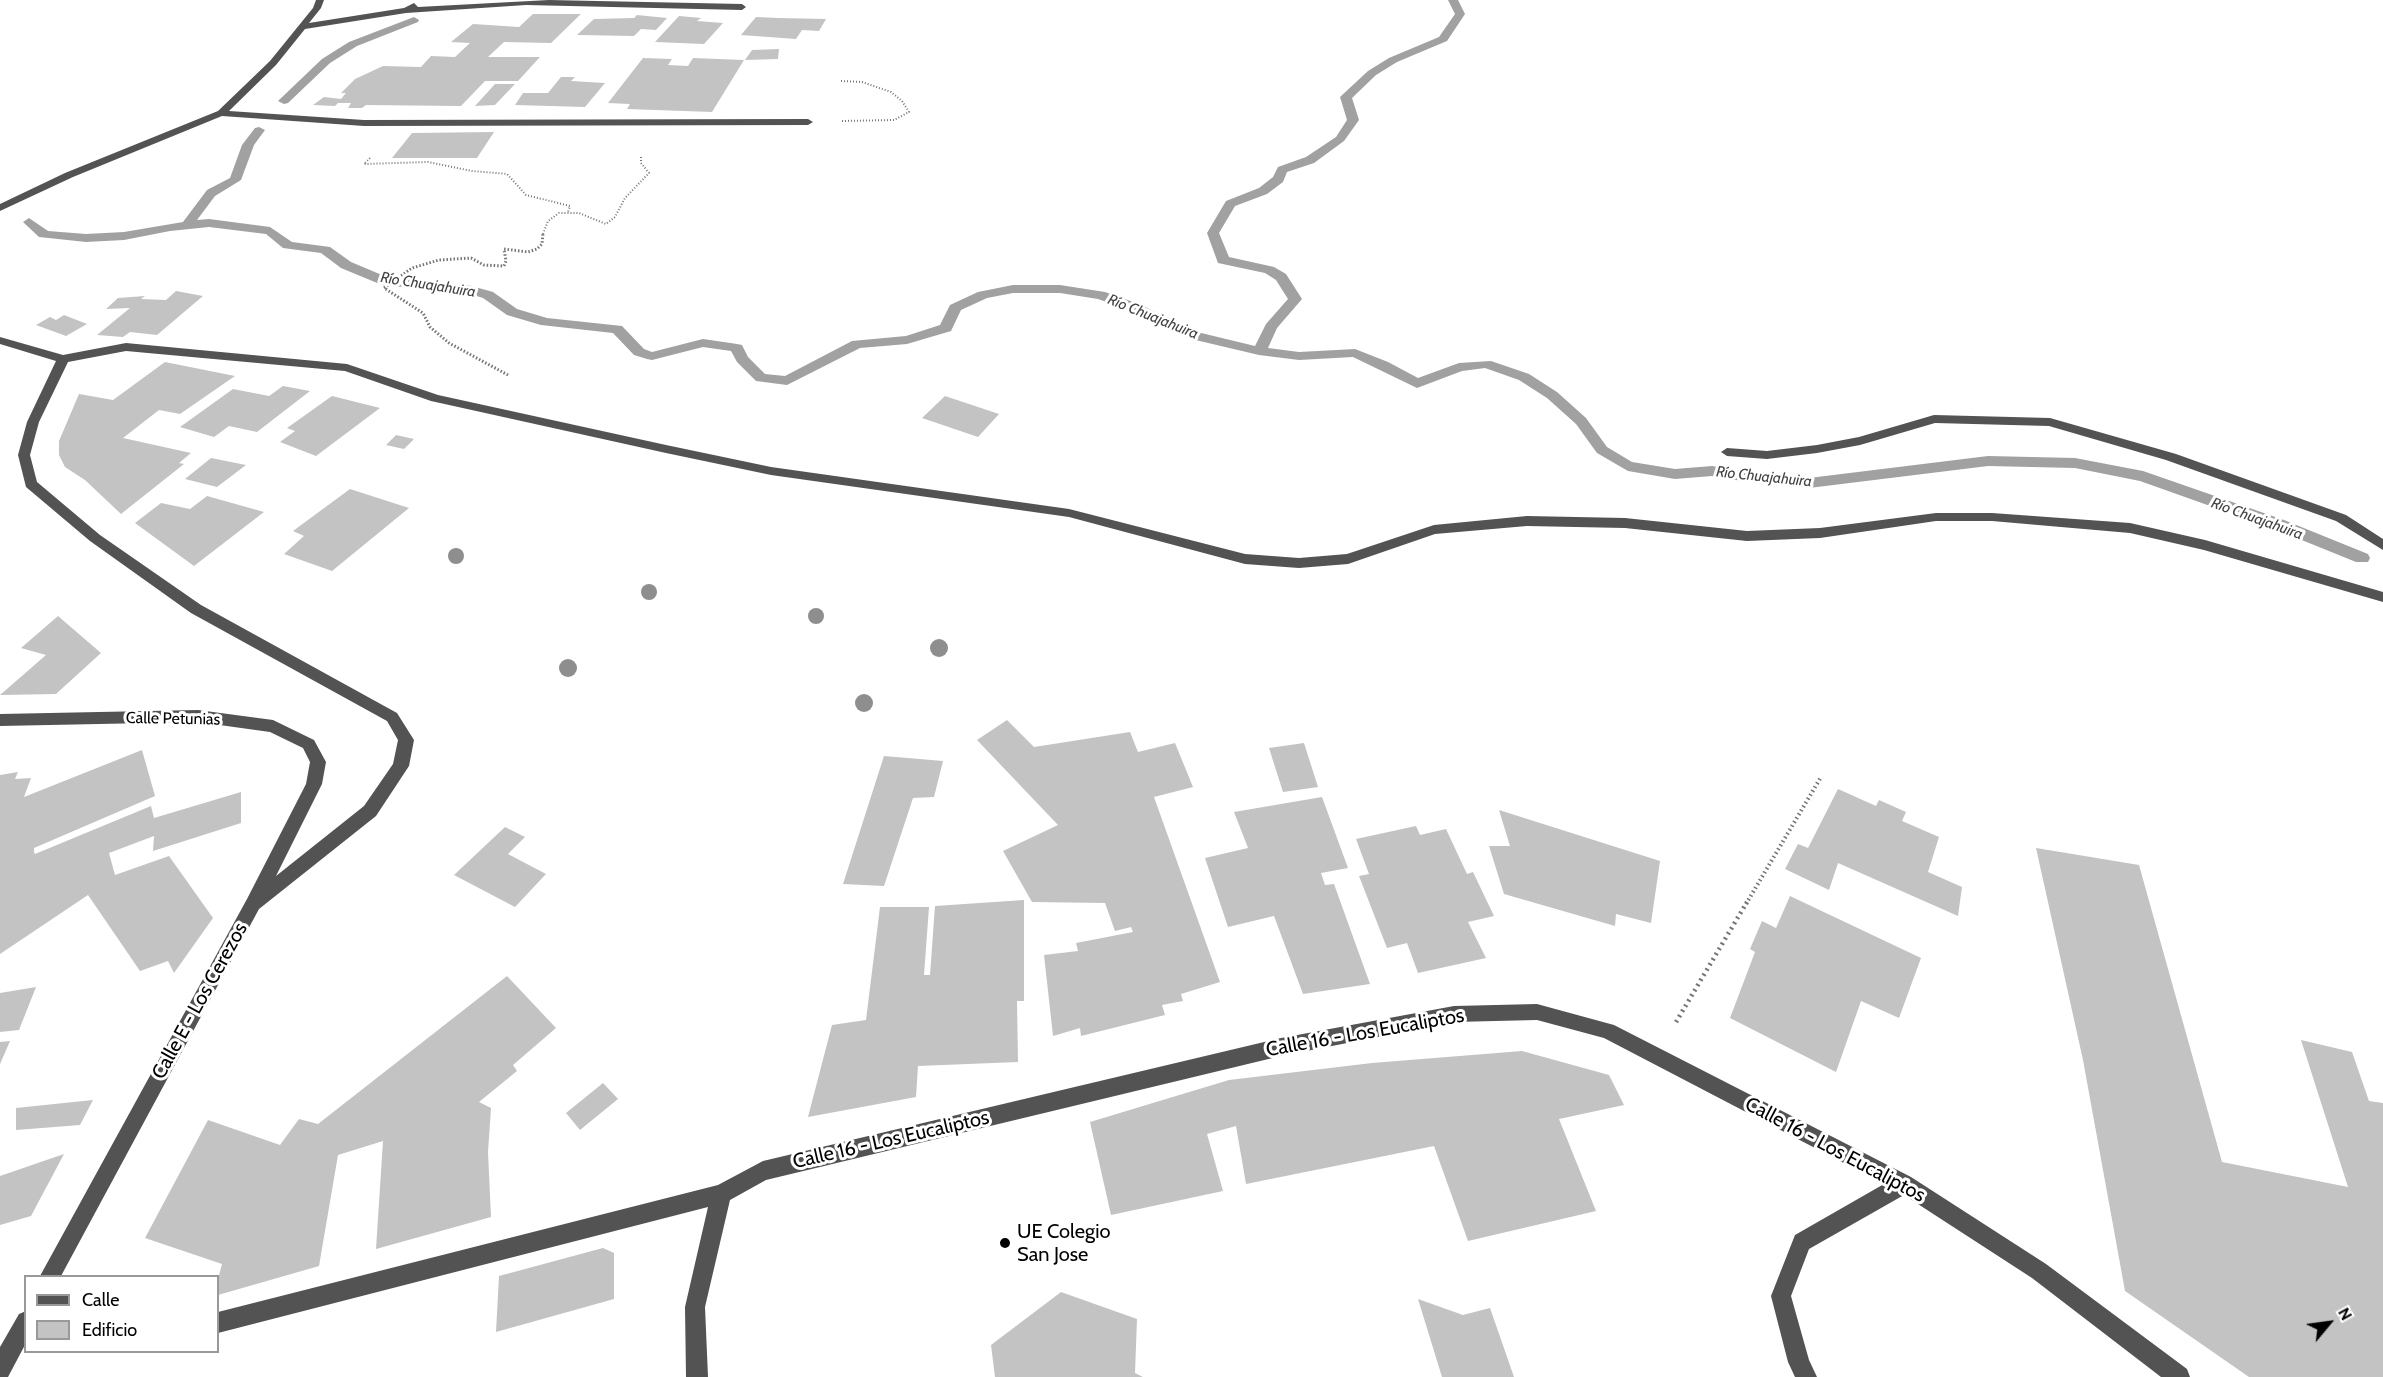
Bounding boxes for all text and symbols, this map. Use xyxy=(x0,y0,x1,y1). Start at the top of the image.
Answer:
water label: Río Chuajahuira xyxy=(379,269,477,301)
water label: Río Chuajahuira xyxy=(1105,291,1201,343)
water label: Río Chuajahuira xyxy=(1715,463,1813,491)
water label: Río Chuajahuira xyxy=(2209,494,2305,544)
street label: Calle Petunias xyxy=(126,709,220,729)
street label: Calle E - Los Cerezos xyxy=(147,919,253,1083)
street label: Calle 16 - Los Eucaliptos xyxy=(1264,1004,1466,1062)
street label: Calle 16 - Los Eucaliptos xyxy=(1741,1092,1929,1208)
street label: Calle 16 - Los Eucaliptos xyxy=(791,1106,991,1174)
place label: UE Colegio San Jose xyxy=(1017,1220,1111,1267)
marker: UE Colegio San Jose xyxy=(998,1236,1012,1250)
legend xyxy=(24,1275,219,1353)
text: Calle xyxy=(82,1289,119,1311)
north arrow xyxy=(2299,1293,2359,1353)
text: N xyxy=(2334,1304,2356,1324)
text: Edificio xyxy=(82,1319,137,1341)

